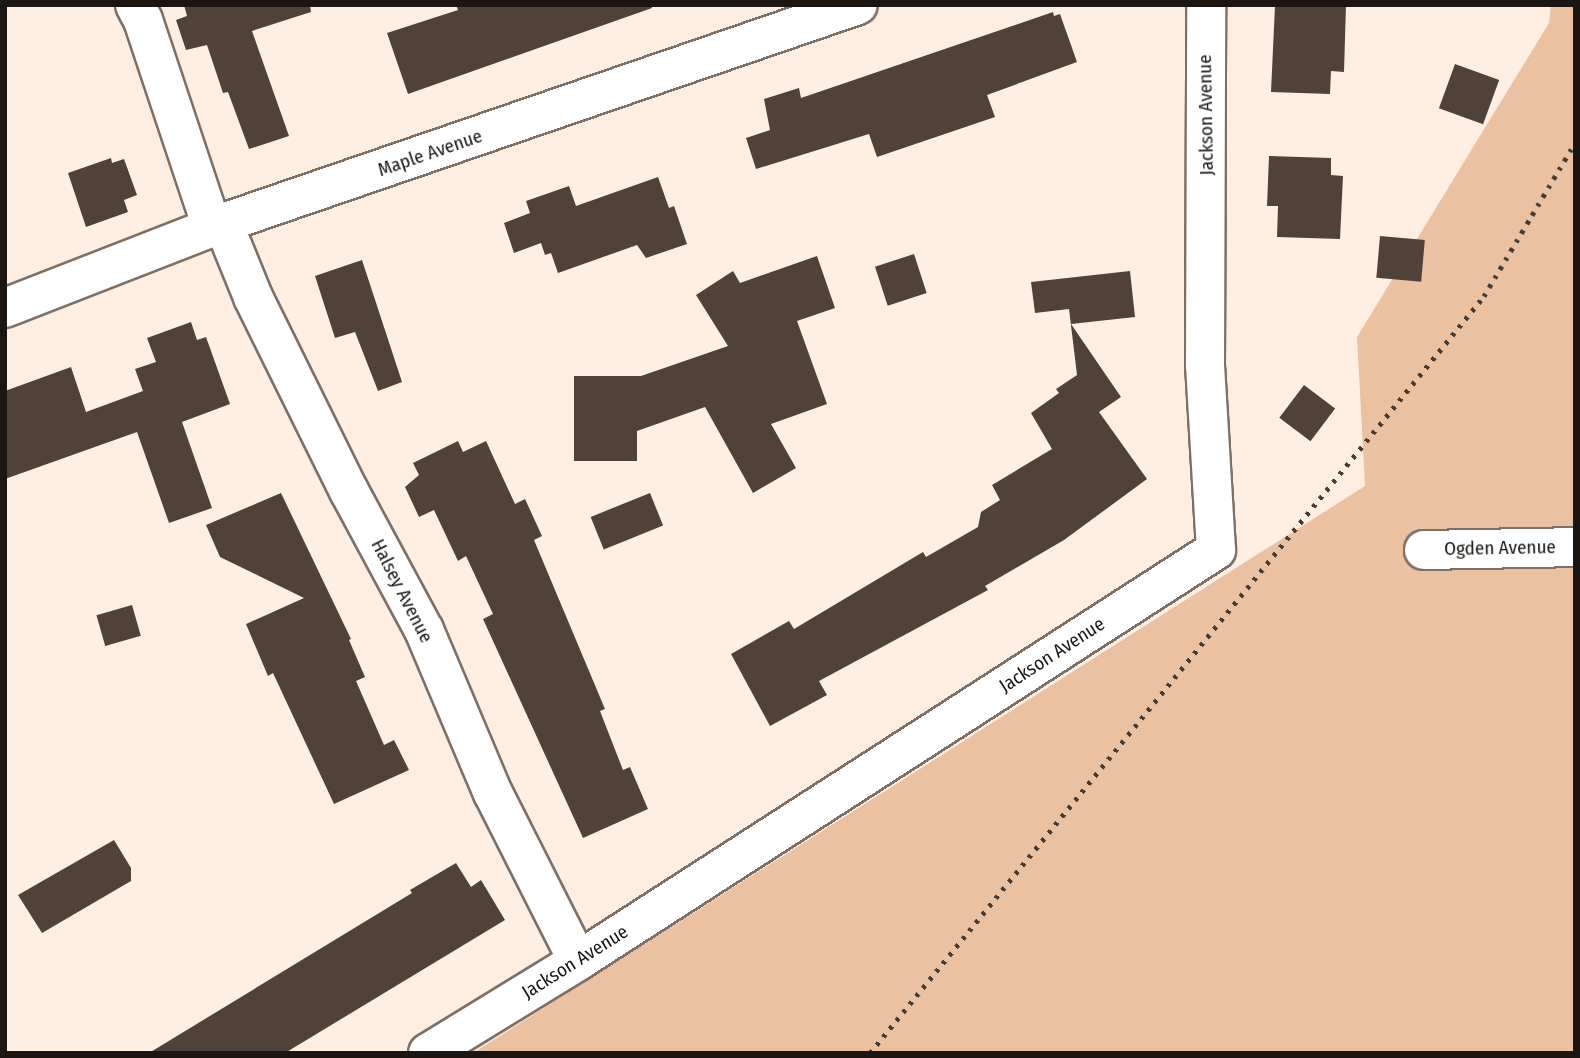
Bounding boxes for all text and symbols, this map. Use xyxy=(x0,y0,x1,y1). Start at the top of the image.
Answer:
street label: Jackson Avenue xyxy=(1194,54,1218,176)
street label: Maple Avenue xyxy=(375,125,485,181)
street label: Halsey Avenue xyxy=(366,535,438,647)
street label: Ogden Avenue xyxy=(1444,536,1556,560)
street label: Jackson Avenue xyxy=(995,612,1109,698)
street label: Jackson Avenue xyxy=(518,920,632,1004)

